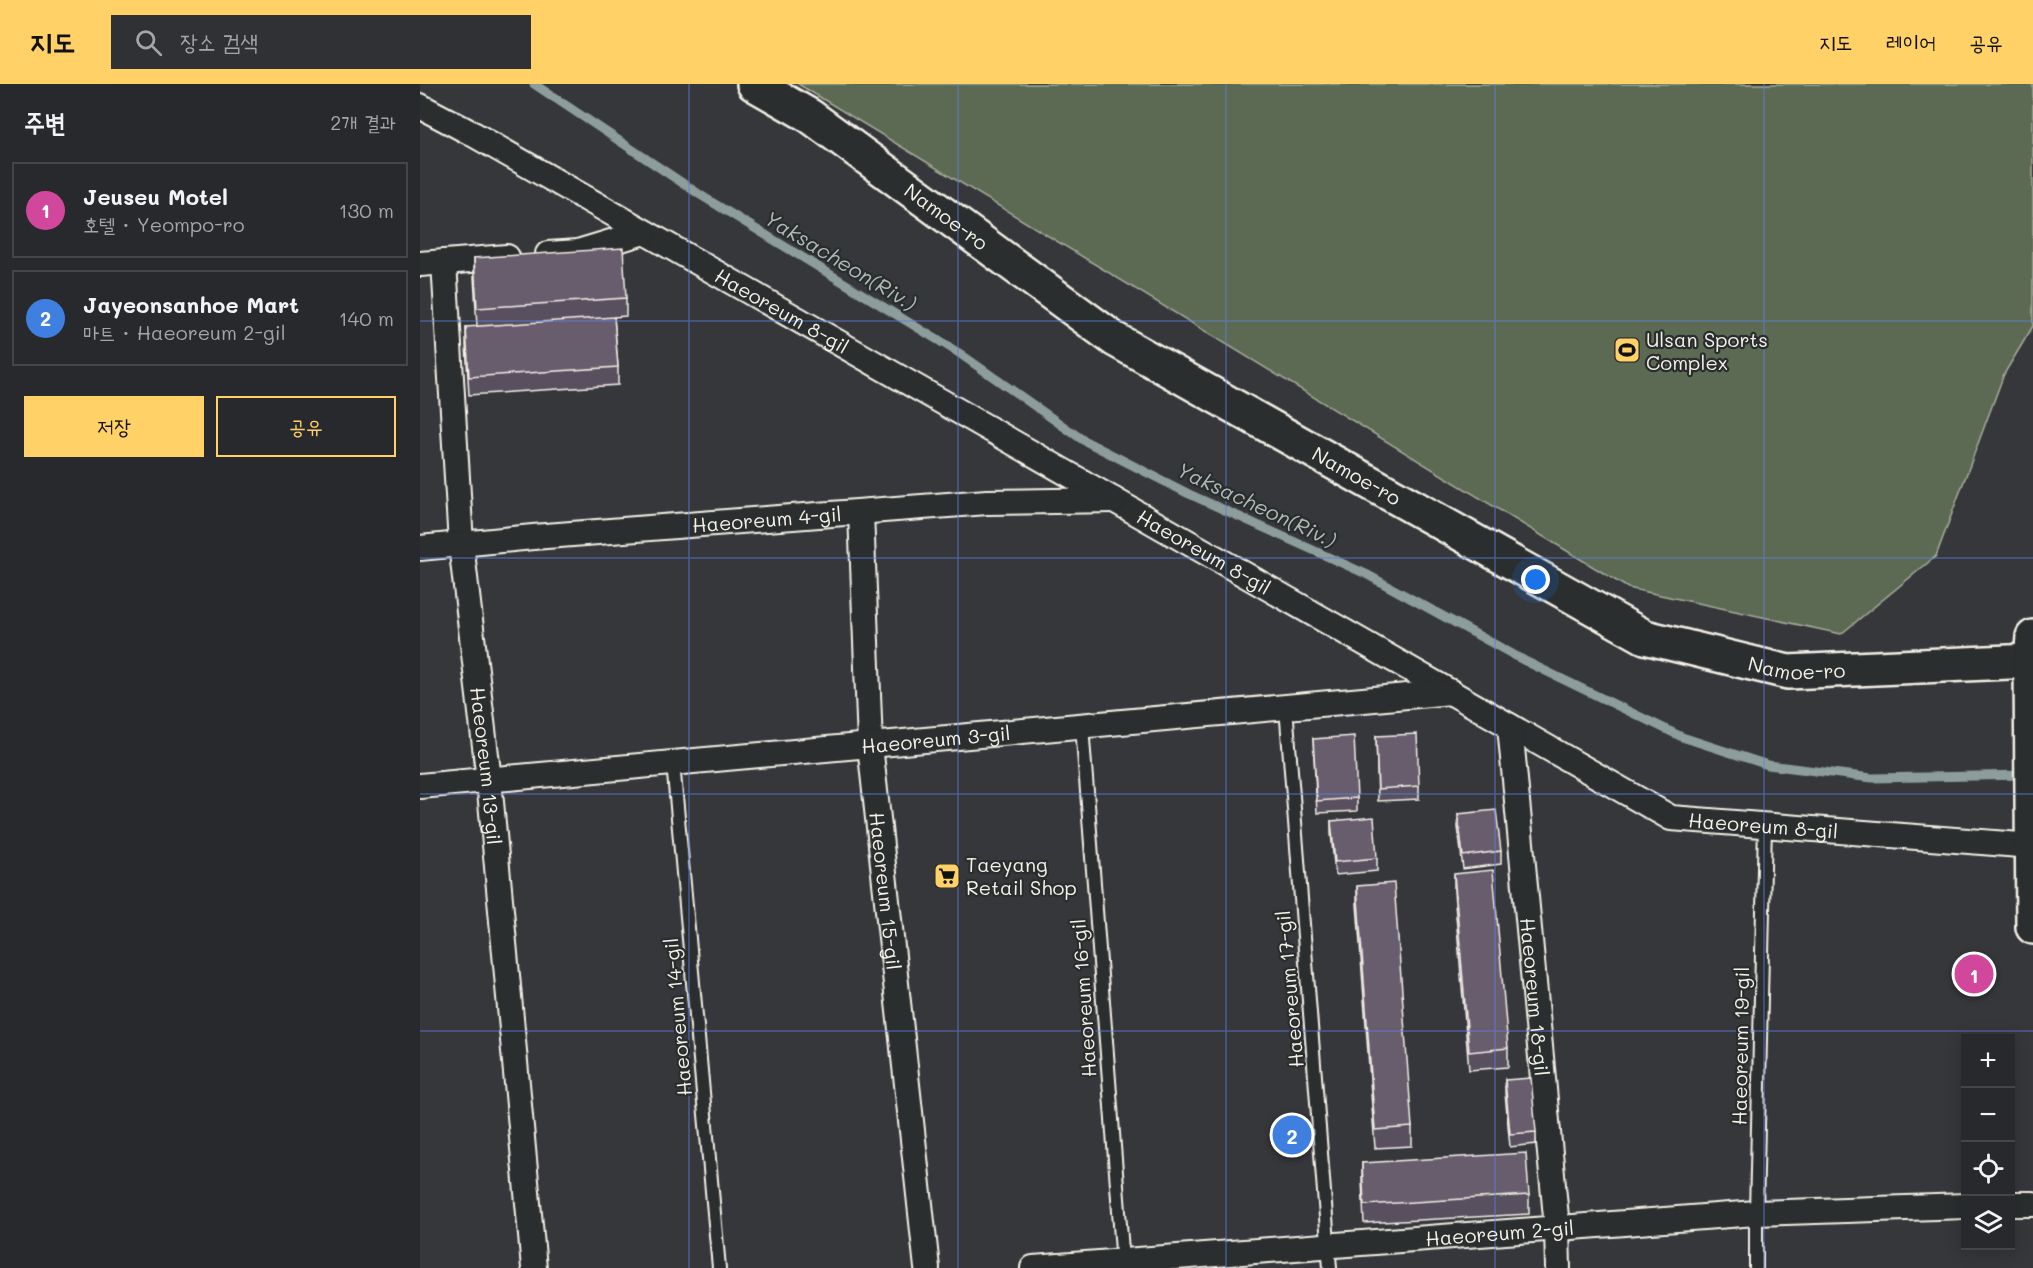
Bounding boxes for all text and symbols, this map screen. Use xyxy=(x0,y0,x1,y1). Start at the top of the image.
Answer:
search box xyxy=(111,15,531,69)
text: 지도 xyxy=(30,23,75,59)
icon: search xyxy=(132,26,165,59)
text: 장소 검색 xyxy=(180,27,258,56)
text: 지도 xyxy=(1819,28,1853,55)
text: 레이어 xyxy=(1886,28,1936,55)
text: 공유 xyxy=(1969,28,2003,55)
text: 주변 xyxy=(24,105,66,139)
text: 2개 결과 xyxy=(330,109,396,135)
street label: Namoe-ro xyxy=(900,177,994,256)
text: Jeuseu Motel xyxy=(83,182,228,211)
text: 1 xyxy=(41,197,50,223)
text: 130 m xyxy=(339,197,394,223)
water label: Yaksacheon(Riv.) xyxy=(760,204,922,316)
text: 호텔 · Yeompo-ro xyxy=(83,211,245,237)
street label: Haeoreum 8-gil xyxy=(711,262,854,359)
text: Jayeonsanhoe Mart xyxy=(83,290,299,319)
text: 2 xyxy=(40,305,51,331)
text: 140 m xyxy=(339,305,394,331)
text: 마트 · Haeoreum 2-gil xyxy=(83,319,286,345)
place label: Ulsan Sports Complex xyxy=(1646,326,1768,375)
sports icon: Ulsan Sports Complex xyxy=(1612,335,1642,365)
button: 저장 xyxy=(24,396,204,457)
button: 공유 xyxy=(216,396,396,457)
street label: Namoe-ro xyxy=(1308,440,1406,511)
water label: Yaksacheon(Riv.) xyxy=(1173,455,1341,553)
street label: Haeoreum 4-gil xyxy=(691,500,842,538)
street label: Haeoreum 8-gil xyxy=(1133,503,1276,600)
your location xyxy=(1521,565,1550,594)
street label: Namoe-ro xyxy=(1746,650,1846,685)
street label: Haeoreum 13-gil xyxy=(465,686,508,846)
street label: Haeoreum 3-gil xyxy=(860,719,1012,759)
street label: Haeoreum 8-gil xyxy=(1687,806,1839,844)
street label: Haeoreum 15-gil xyxy=(864,811,907,971)
place label: Taeyang Retail Shop xyxy=(966,851,1077,900)
supermarket icon: Taeyang Retail Shop xyxy=(932,861,962,891)
street label: Haeoreum 17-gil xyxy=(1269,909,1309,1069)
street label: Haeoreum 18-gil xyxy=(1515,916,1556,1077)
street label: Haeoreum 16-gil xyxy=(1064,918,1102,1078)
street label: Haeoreum 14-gil xyxy=(657,937,697,1097)
pin: 1 xyxy=(1954,952,1994,996)
street label: Haeoreum 19-gil xyxy=(1726,966,1754,1126)
map controls xyxy=(1961,1034,2015,1250)
button: + xyxy=(1961,1034,2015,1088)
button: − xyxy=(1961,1088,2015,1142)
pin: 2 xyxy=(1272,1112,1312,1158)
button: locate xyxy=(1961,1142,2015,1196)
button: layers xyxy=(1961,1196,2015,1250)
street label: Haeoreum 2-gil xyxy=(1424,1214,1575,1251)

